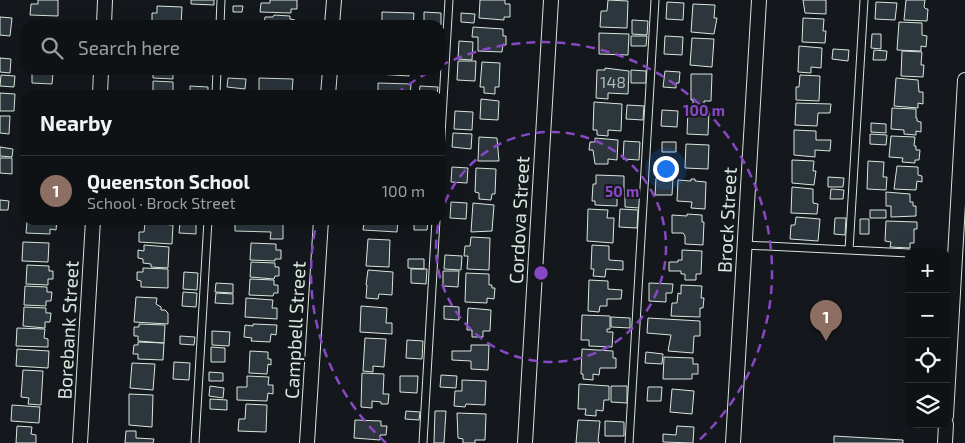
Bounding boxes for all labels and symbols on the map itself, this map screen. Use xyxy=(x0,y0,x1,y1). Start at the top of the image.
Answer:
house number: 148 xyxy=(600,72,626,91)
text: 100 m xyxy=(683,101,725,119)
street label: Cordova Street xyxy=(504,155,533,285)
your location xyxy=(653,156,679,182)
street label: Brock Street xyxy=(712,167,741,273)
text: 50 m xyxy=(605,182,639,200)
street label: Borebank Street xyxy=(52,260,83,400)
street label: Campbell Street xyxy=(279,261,310,399)
centre of rings xyxy=(532,264,550,282)
pin: 1 xyxy=(810,300,842,341)

